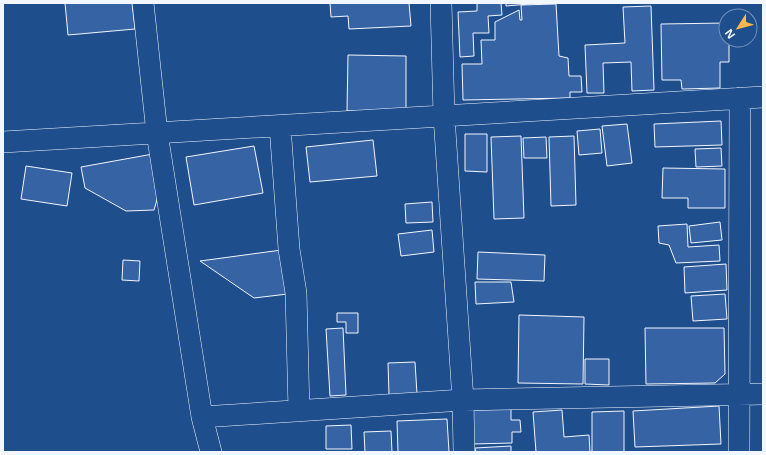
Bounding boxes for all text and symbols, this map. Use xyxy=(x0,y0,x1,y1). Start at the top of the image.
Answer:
north arrow xyxy=(718,8,758,48)
text: N xyxy=(721,26,738,42)

